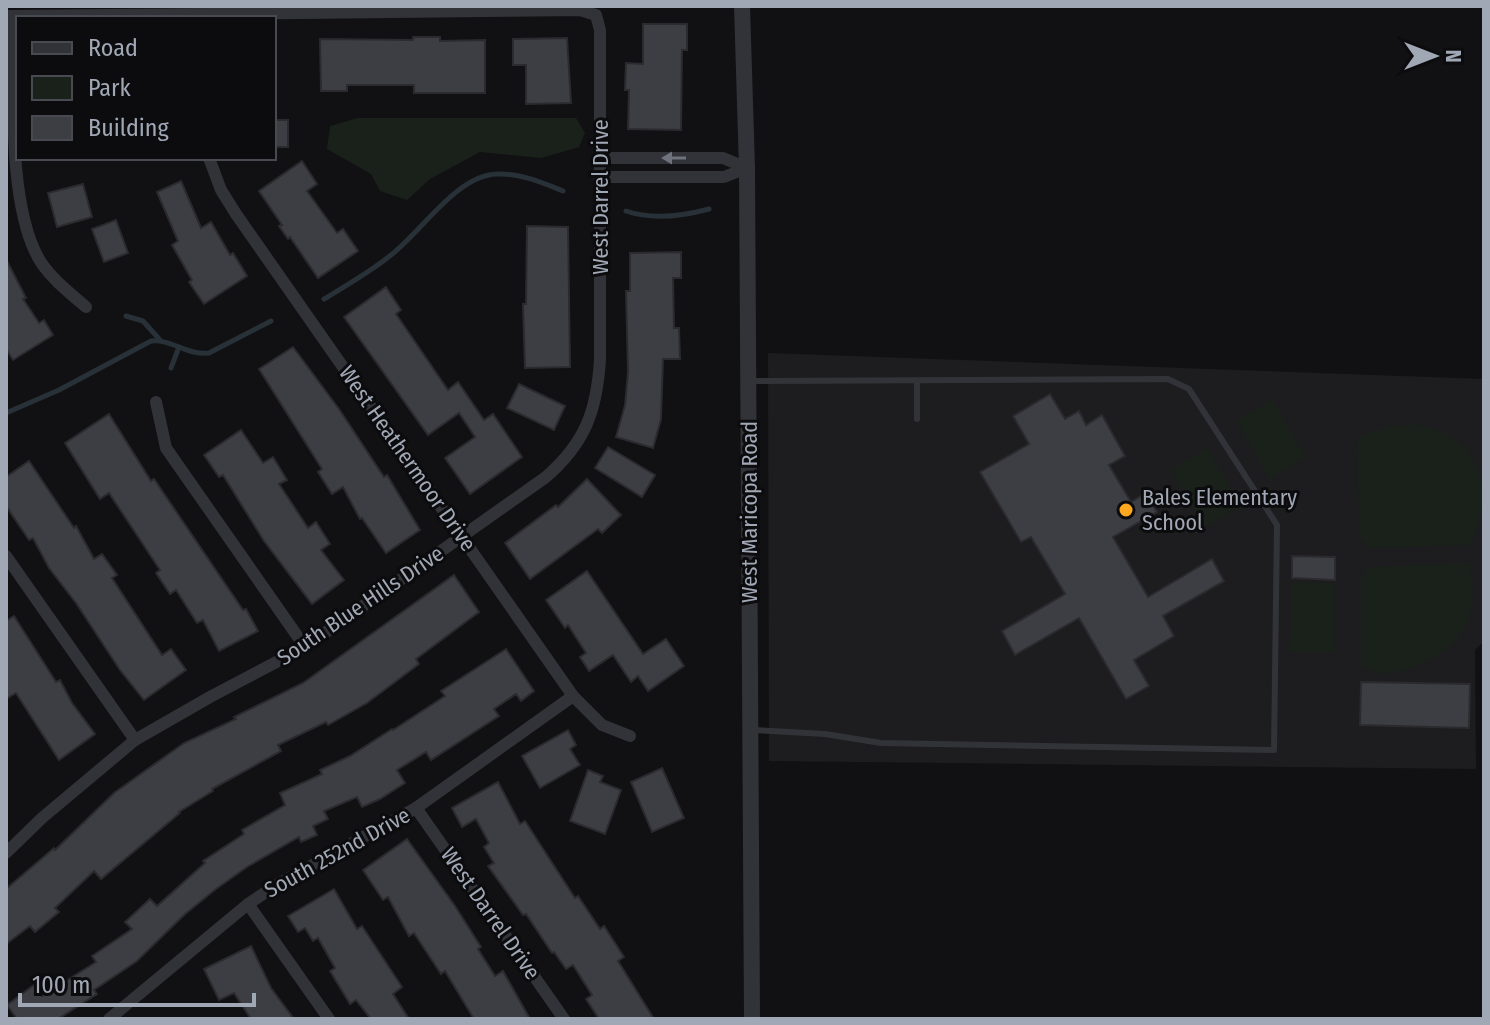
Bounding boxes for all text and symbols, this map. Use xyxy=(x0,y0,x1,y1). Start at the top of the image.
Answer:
legend xyxy=(16,16,276,160)
north arrow xyxy=(1394,16,1474,96)
text: Road xyxy=(88,34,138,62)
text: N xyxy=(1440,49,1467,63)
text: Park xyxy=(88,74,131,102)
text: Building xyxy=(88,114,170,142)
street label: West Darrel Drive xyxy=(587,119,614,275)
one-way arrow xyxy=(661,152,686,164)
street label: West Heathermoor Drive xyxy=(333,360,482,556)
street label: West Maricopa Road xyxy=(736,421,763,603)
place label: Bales Elementary School xyxy=(1142,484,1297,536)
marker: Bales Elementary School xyxy=(1117,501,1135,519)
street label: South Blue Hills Drive xyxy=(272,540,449,671)
street label: South 252nd Drive xyxy=(260,801,415,904)
street label: West Darrel Drive xyxy=(435,842,546,985)
scale bar xyxy=(20,957,254,1007)
text: 100 m xyxy=(32,971,90,999)

